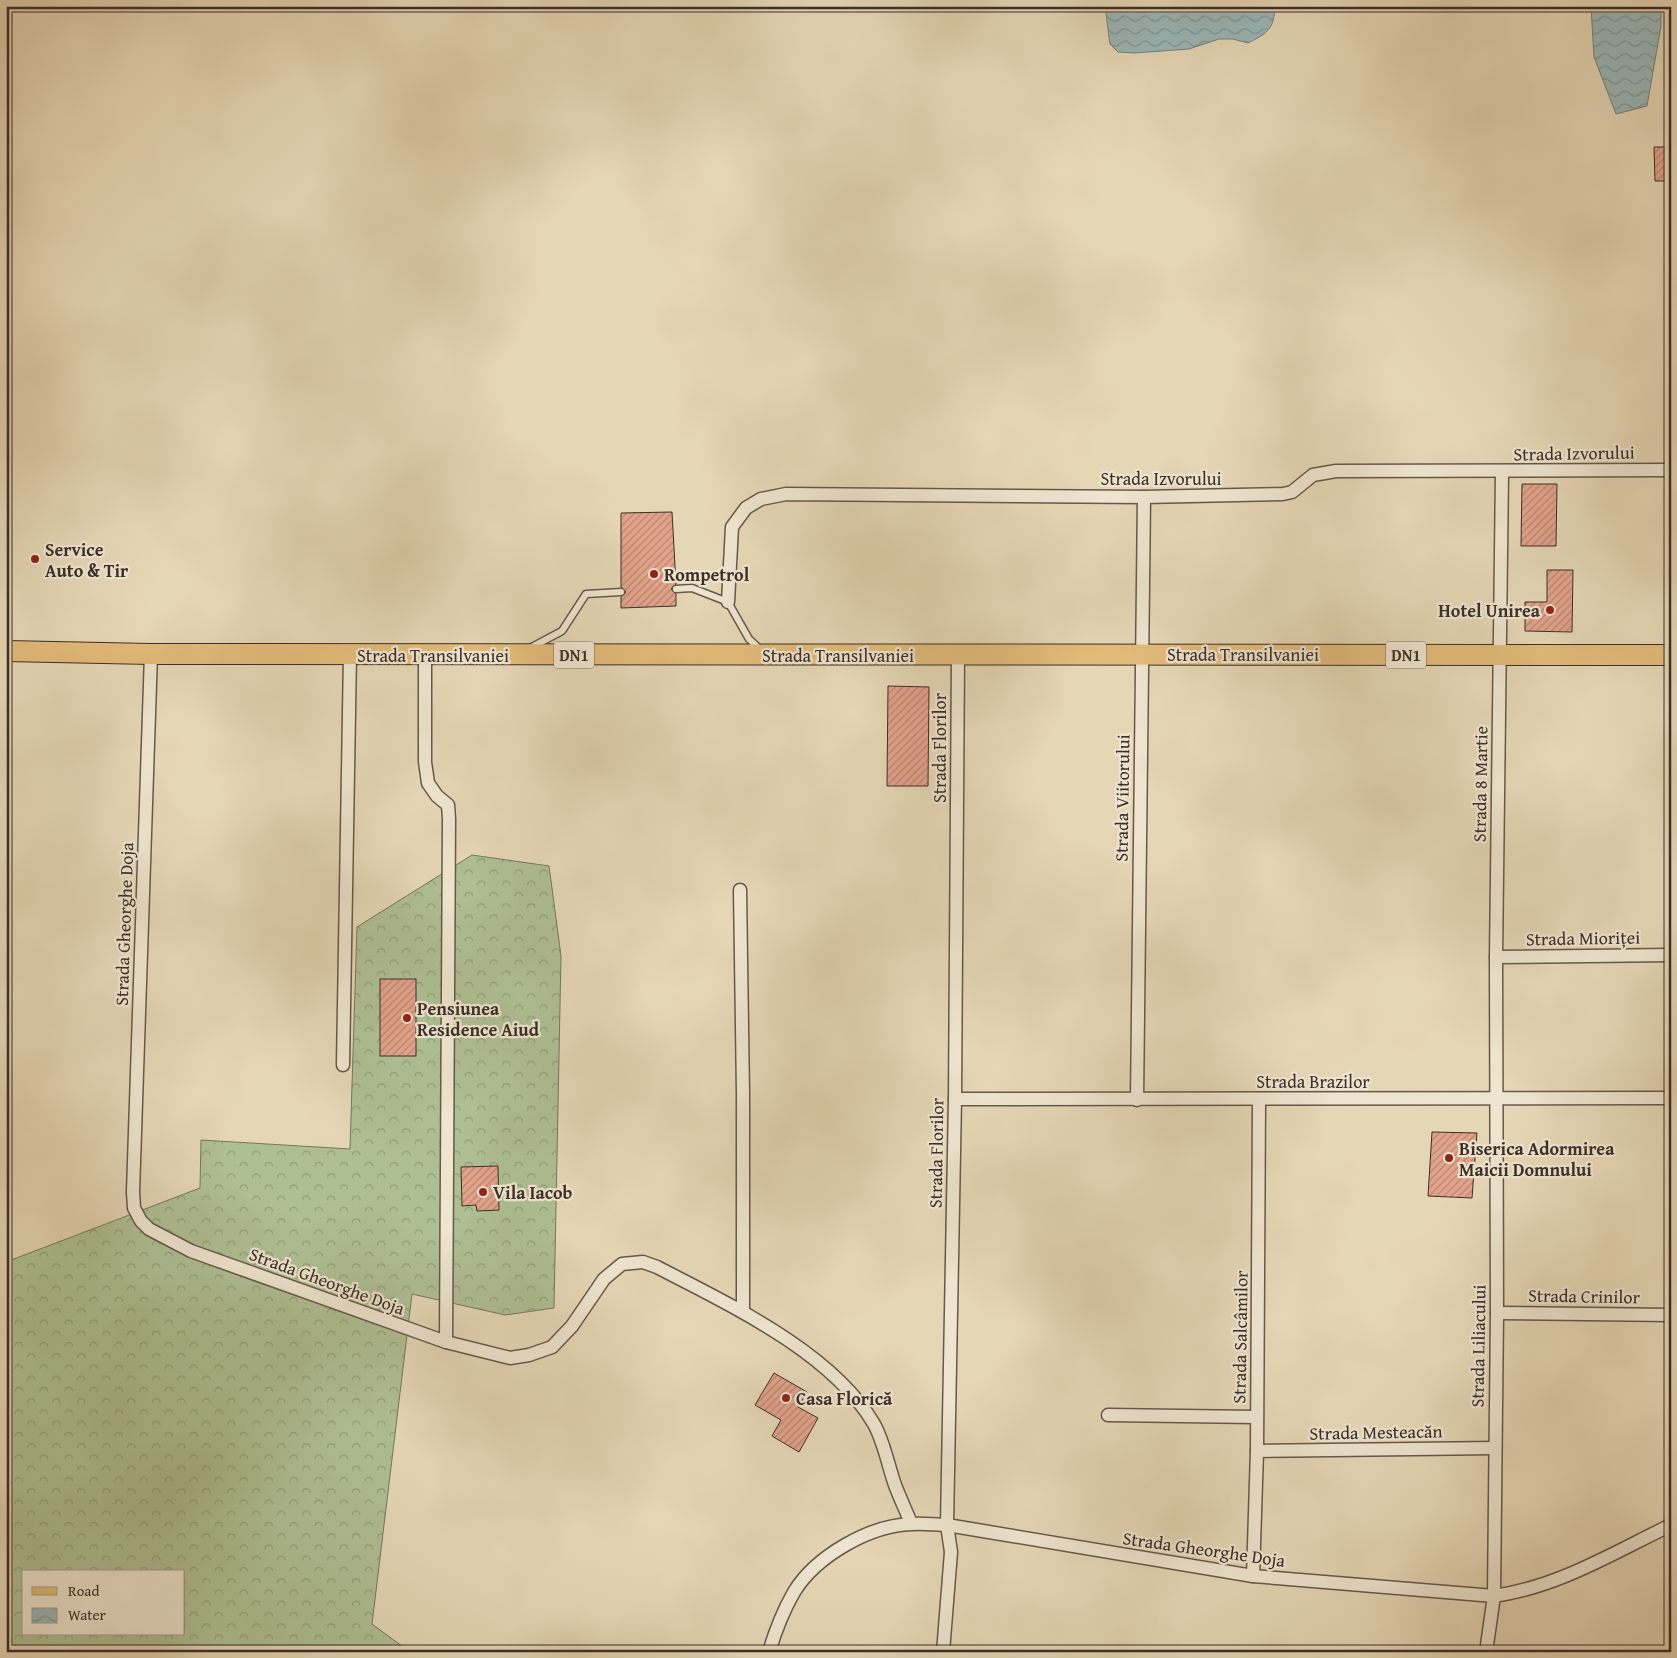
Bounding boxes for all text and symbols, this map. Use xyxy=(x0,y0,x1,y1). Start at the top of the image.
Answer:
street label: Strada Izvorului xyxy=(1513,438,1635,468)
street label: Strada Izvorului xyxy=(1100,465,1222,492)
place label: Service Auto & Tir xyxy=(45,536,129,584)
marker: Service Auto & Tir xyxy=(29,553,41,565)
place label: Rompetrol xyxy=(664,561,750,588)
marker: Rompetrol xyxy=(648,568,660,580)
place label: Hotel Unirea xyxy=(1438,597,1541,624)
marker: Hotel Unirea xyxy=(1544,604,1556,616)
street label: Strada Transilvaniei xyxy=(1167,641,1319,668)
street label: Strada Transilvaniei xyxy=(357,642,509,669)
road number: DN1 xyxy=(554,642,594,668)
street label: Strada Transilvaniei xyxy=(762,642,914,669)
road number: DN1 xyxy=(1386,642,1426,668)
street label: Strada Florilor xyxy=(926,692,953,803)
street label: Strada 8 Martie xyxy=(1465,726,1495,842)
street label: Strada Viitorului xyxy=(1107,734,1137,862)
street label: Strada Gheorghe Doja xyxy=(108,841,140,1006)
street label: Strada Mioriței xyxy=(1526,924,1640,952)
place label: Pensiunea Residence Aiud xyxy=(417,995,540,1043)
marker: Pensiunea Residence Aiud xyxy=(401,1012,413,1024)
street label: Strada Brazilor xyxy=(1256,1068,1370,1095)
street label: Strada Florilor xyxy=(922,1097,950,1208)
place label: Biserica Adormirea Maicii Domnului xyxy=(1459,1135,1615,1183)
marker: Biserica Adormirea Maicii Domnului xyxy=(1443,1152,1455,1164)
place label: Vila Iacob xyxy=(493,1179,573,1206)
marker: Vila Iacob xyxy=(477,1186,489,1198)
street label: Strada Gheorghe Doja xyxy=(245,1240,409,1322)
street label: Strada Salcâmilor xyxy=(1225,1270,1255,1404)
street label: Strada Crinilor xyxy=(1528,1282,1641,1310)
street label: Strada Liliacului xyxy=(1463,1284,1493,1408)
place label: Casa Florică xyxy=(796,1385,893,1412)
marker: Casa Florică xyxy=(780,1392,792,1404)
street label: Strada Mesteacăn xyxy=(1309,1417,1443,1447)
street label: Strada Gheorghe Doja xyxy=(1121,1524,1287,1574)
legend xyxy=(22,1570,185,1636)
text: Road xyxy=(68,1580,99,1601)
text: Water xyxy=(68,1604,106,1625)

